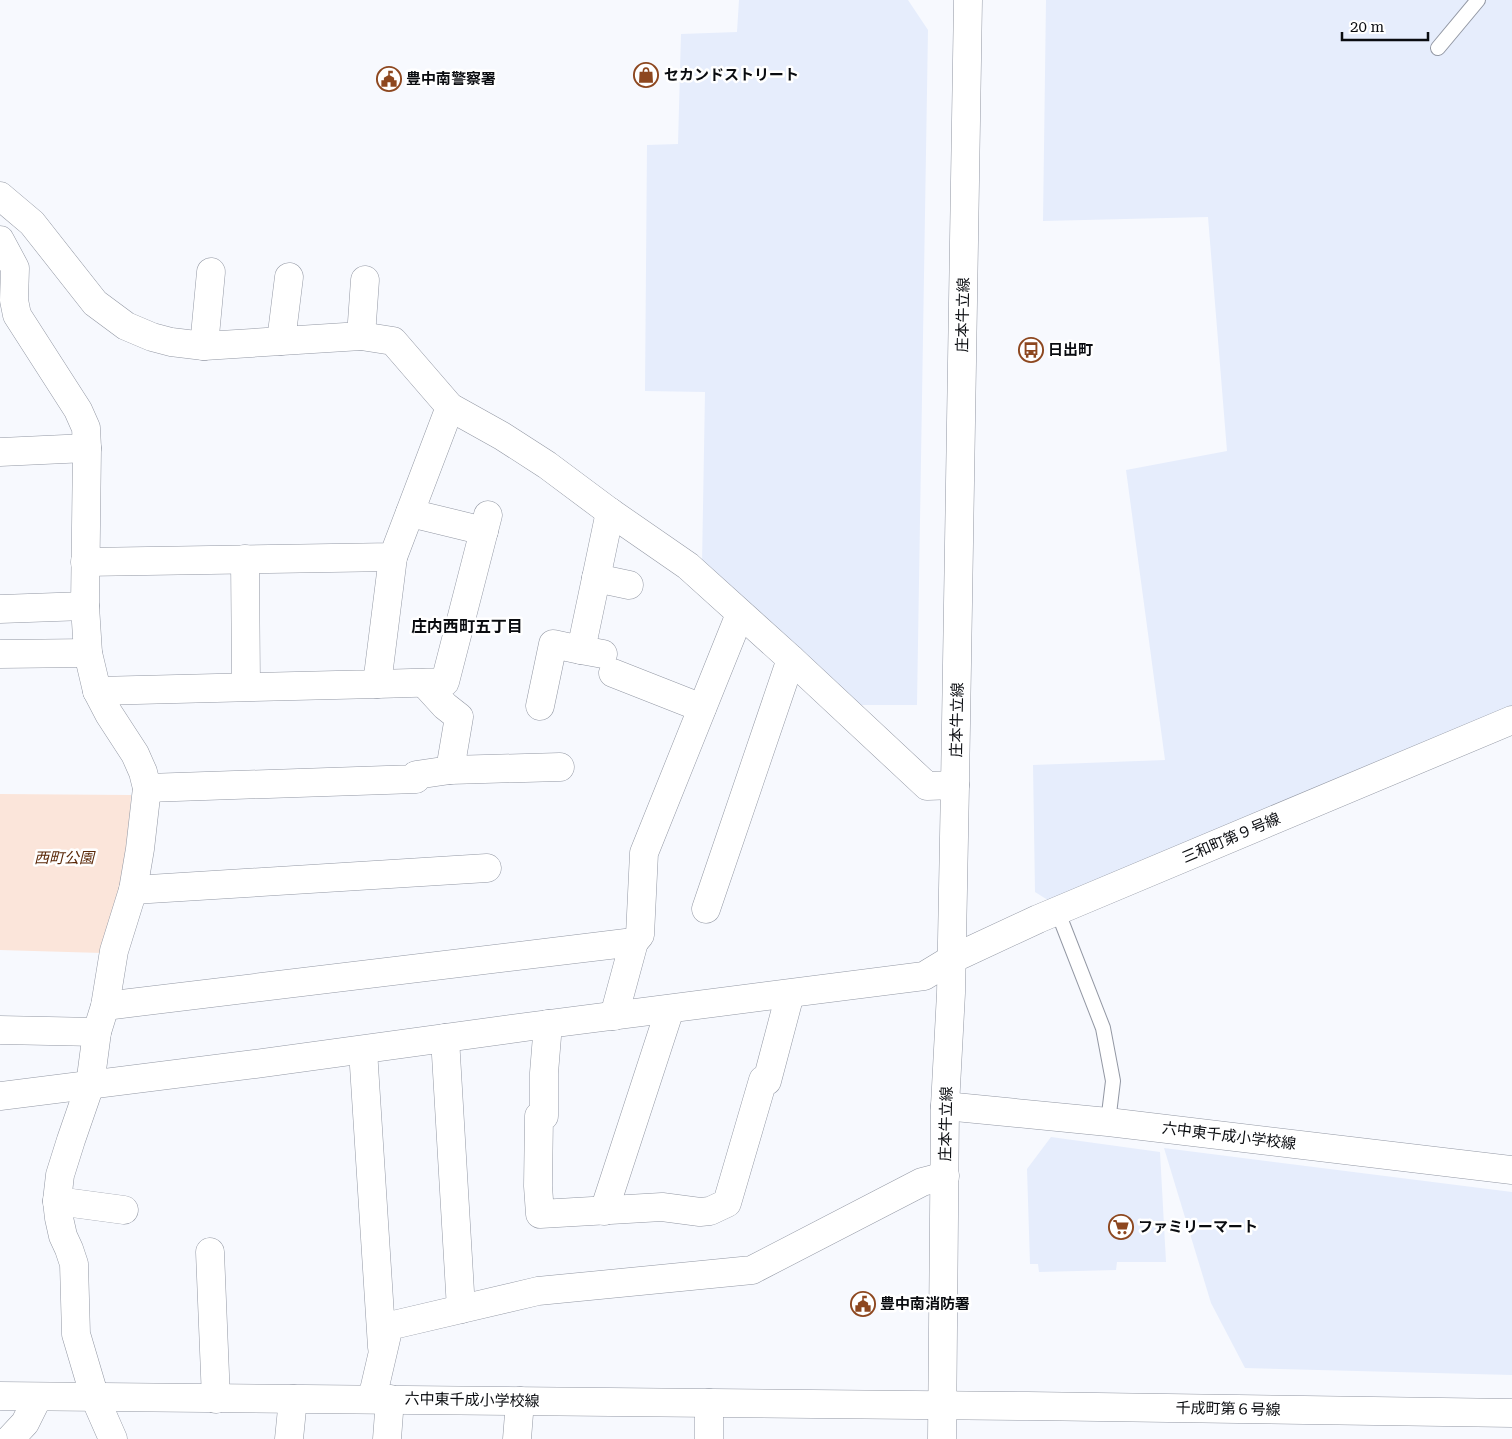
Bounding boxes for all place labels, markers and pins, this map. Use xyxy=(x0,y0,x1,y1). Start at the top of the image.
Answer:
shop icon: セカンドストリート xyxy=(633,62,659,88)
public building icon: 豊中南警察署 xyxy=(376,66,402,92)
place label: セカンドストリート xyxy=(664,66,799,84)
place label: 豊中南警察署 xyxy=(406,70,496,88)
bus stop icon: 日出町 xyxy=(1018,337,1044,363)
place label: 日出町 xyxy=(1048,341,1093,359)
supermarket icon: ファミリーマート xyxy=(1108,1214,1134,1240)
place label: ファミリーマート xyxy=(1138,1218,1258,1236)
public building icon: 豊中南消防署 xyxy=(850,1291,876,1317)
place label: 豊中南消防署 xyxy=(880,1295,970,1313)

